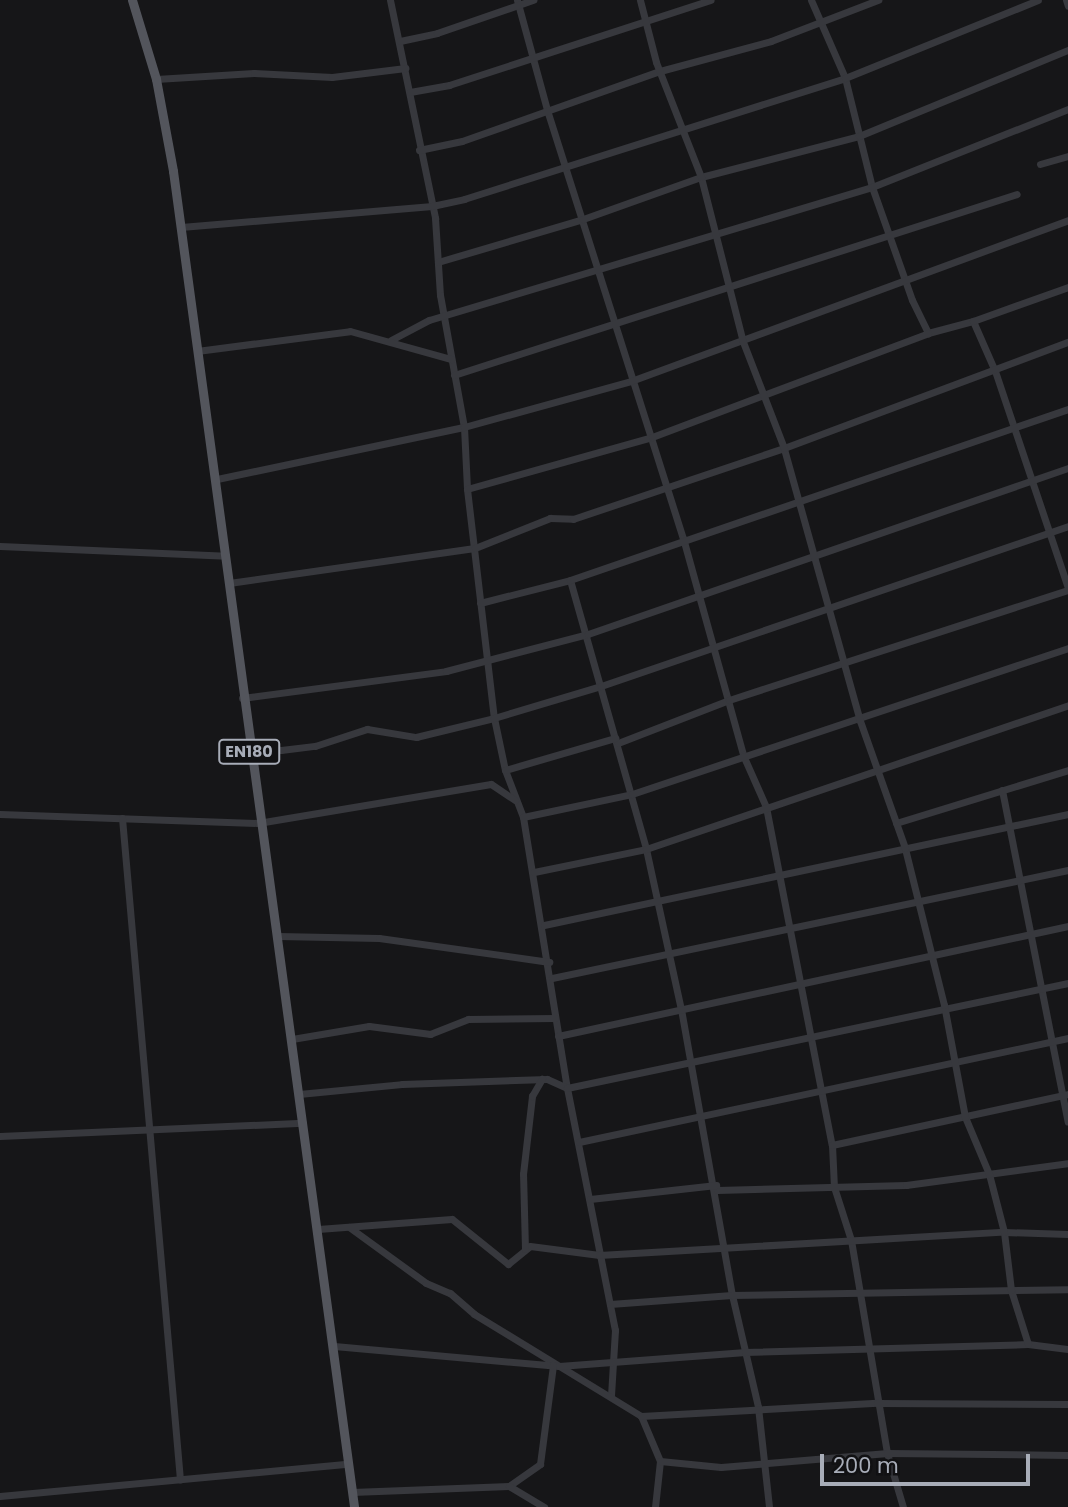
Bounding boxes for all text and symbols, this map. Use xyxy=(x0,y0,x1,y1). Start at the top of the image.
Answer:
road number: EN180 xyxy=(218,740,280,764)
scale bar xyxy=(823,1440,1033,1484)
text: 200 m xyxy=(833,1451,899,1480)

